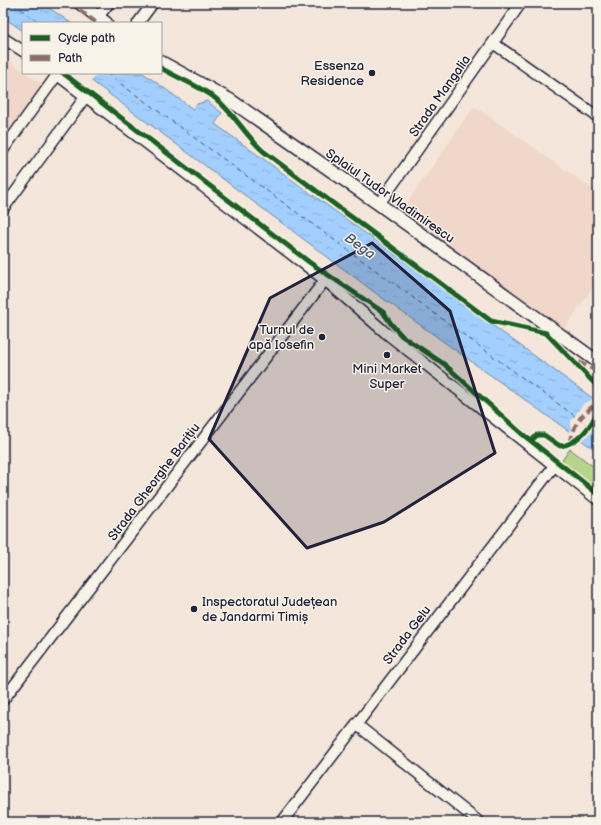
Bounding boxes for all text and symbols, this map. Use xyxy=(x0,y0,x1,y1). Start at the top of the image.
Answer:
legend xyxy=(22,22,162,74)
text: Cycle path xyxy=(58,31,115,46)
text: Path xyxy=(58,51,83,66)
street label: Strada Mangalia xyxy=(406,52,474,140)
place label: Essenza Residence xyxy=(300,58,364,89)
marker: Essenza Residence xyxy=(367,68,377,78)
street label: Splaiul Tudor Vladimirescu xyxy=(322,145,458,247)
water label: Bega xyxy=(341,229,379,263)
place label: Turnul de apă Iosefin xyxy=(249,322,314,353)
marker: Turnul de apă Iosefin xyxy=(317,332,327,342)
marker: Mini Market Super xyxy=(382,350,392,360)
place label: Mini Market Super xyxy=(352,361,422,392)
street label: Strada Gheorghe Barițiu xyxy=(105,420,203,544)
place label: Inspectoratul Județean de Jandarmi Timiș xyxy=(202,594,337,625)
street label: Strada Gelu xyxy=(380,602,434,668)
marker: Inspectoratul Județean de Jandarmi Timiș xyxy=(189,604,199,614)

